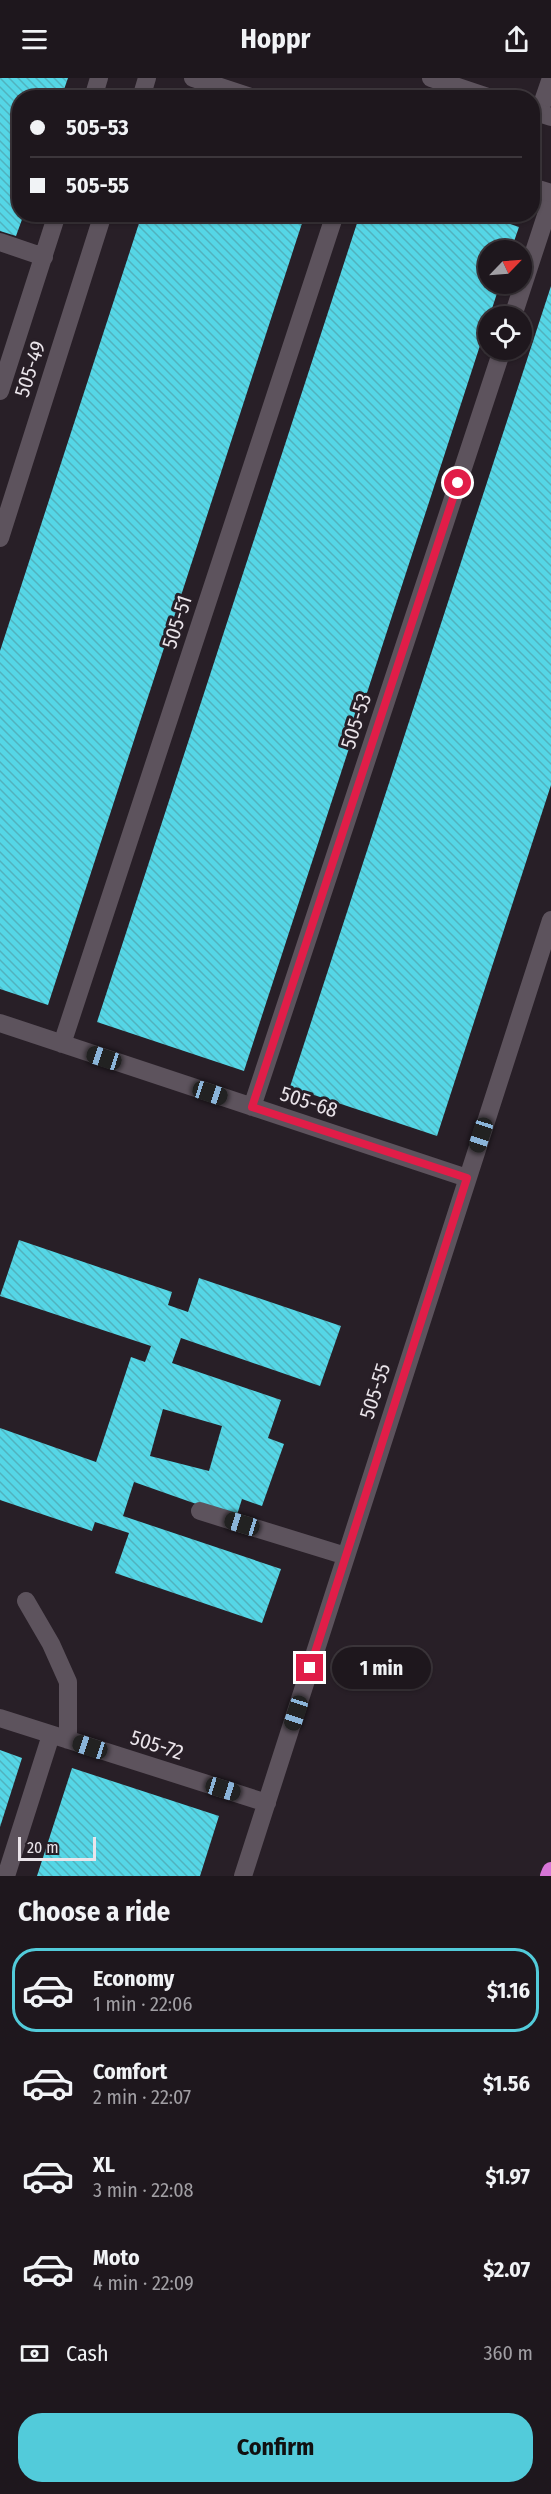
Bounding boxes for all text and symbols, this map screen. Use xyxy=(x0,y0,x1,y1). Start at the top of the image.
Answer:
icon: menu xyxy=(18,23,51,56)
text: Hoppr xyxy=(241,23,310,55)
icon: share xyxy=(500,23,533,56)
text: 505-53 xyxy=(66,114,129,141)
text: 505-55 xyxy=(66,172,129,199)
north arrow xyxy=(478,240,532,294)
map controls xyxy=(478,240,532,360)
button: locate xyxy=(478,306,532,360)
street label: 505-49 xyxy=(9,338,51,400)
route start xyxy=(444,469,471,496)
street label: 505-51 xyxy=(156,592,198,652)
street label: 505-53 xyxy=(335,690,377,752)
car xyxy=(84,1044,124,1072)
car xyxy=(190,1079,230,1107)
street label: 505-68 xyxy=(277,1081,341,1123)
car xyxy=(467,1115,495,1155)
street label: 505-55 xyxy=(354,1360,396,1422)
car xyxy=(222,1510,262,1538)
callout: 1 min xyxy=(331,1647,430,1689)
route end xyxy=(296,1654,323,1681)
text: 1 min xyxy=(360,1656,403,1680)
car xyxy=(282,1693,310,1733)
street label: 505-72 xyxy=(127,1724,187,1766)
car xyxy=(70,1733,110,1761)
car xyxy=(203,1775,243,1803)
scale bar xyxy=(18,1834,96,1862)
text: 20 m xyxy=(27,1838,58,1857)
text: Choose a ride xyxy=(18,1896,170,1928)
icon: car xyxy=(21,1963,75,2017)
text: Economy xyxy=(93,1965,174,1992)
text: $1.16 xyxy=(487,1977,530,2004)
text: 1 min · 22:06 xyxy=(93,1992,192,2016)
icon: car xyxy=(21,2056,75,2110)
text: Comfort xyxy=(93,2058,167,2085)
text: $1.56 xyxy=(483,2070,530,2097)
text: 2 min · 22:07 xyxy=(93,2085,191,2109)
icon: car xyxy=(21,2149,75,2203)
text: XL xyxy=(93,2151,115,2178)
text: $1.97 xyxy=(485,2163,530,2190)
text: 3 min · 22:08 xyxy=(93,2178,194,2202)
icon: car xyxy=(21,2242,75,2296)
text: Moto xyxy=(93,2244,140,2271)
text: $2.07 xyxy=(483,2256,530,2283)
text: 4 min · 22:09 xyxy=(93,2271,194,2295)
icon: cash xyxy=(18,2337,51,2370)
text: Cash xyxy=(66,2340,109,2367)
text: 360 m xyxy=(484,2341,533,2365)
button: Confirm xyxy=(18,2413,533,2482)

